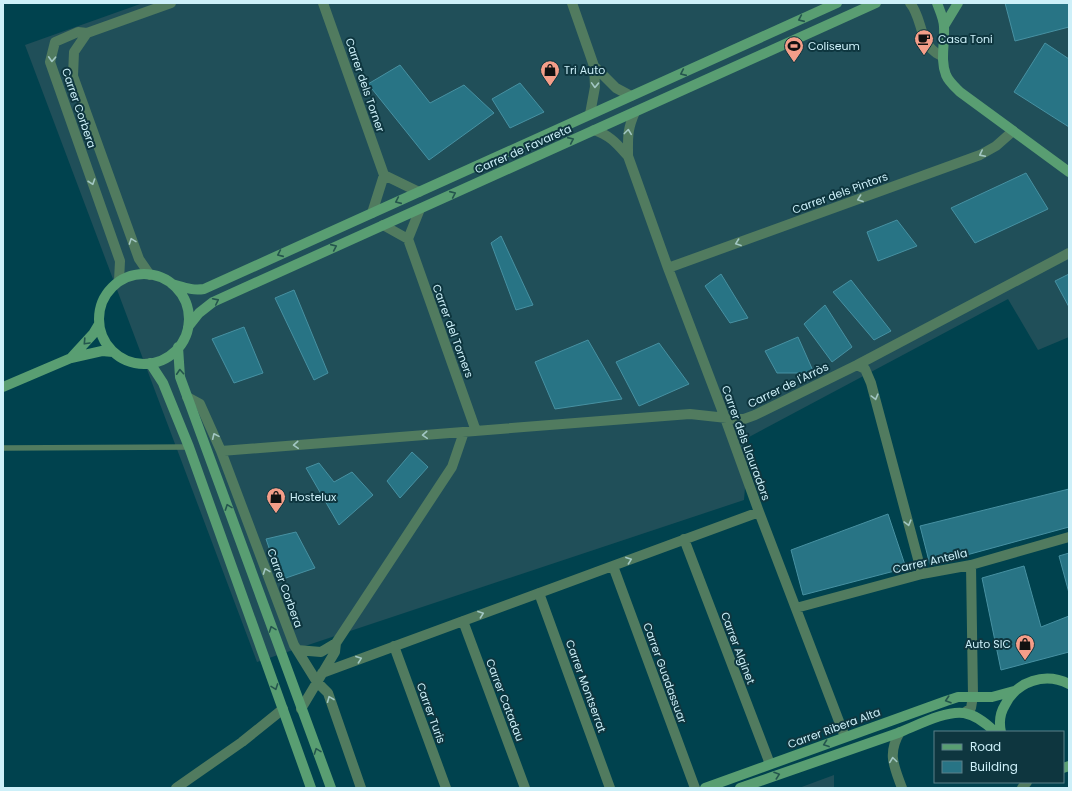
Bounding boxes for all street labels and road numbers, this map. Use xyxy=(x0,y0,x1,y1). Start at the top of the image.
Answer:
street label: Carrer dels Torner xyxy=(341,36,389,134)
street label: Carrer Corbera xyxy=(58,66,100,150)
street label: Carrer de Favareta xyxy=(472,121,574,177)
street label: Carrer dels Pintors xyxy=(790,168,890,218)
street label: Carrer del Torners xyxy=(429,282,477,380)
street label: Carrer de l'Arròs xyxy=(745,358,831,411)
street label: Carrer dels Llauradors xyxy=(718,383,774,503)
street label: Carrer Antella xyxy=(891,545,969,577)
street label: Carrer Corbera xyxy=(263,546,307,630)
street label: Carrer Alginet xyxy=(717,610,759,686)
street label: Carrer Guadassuar xyxy=(639,620,691,726)
street label: Carrer Montserrat xyxy=(562,637,610,735)
street label: Carrer Catadau xyxy=(482,656,528,744)
street label: Carrer Turis xyxy=(413,680,449,746)
street label: Carrer Ribera Alta xyxy=(785,704,883,752)

